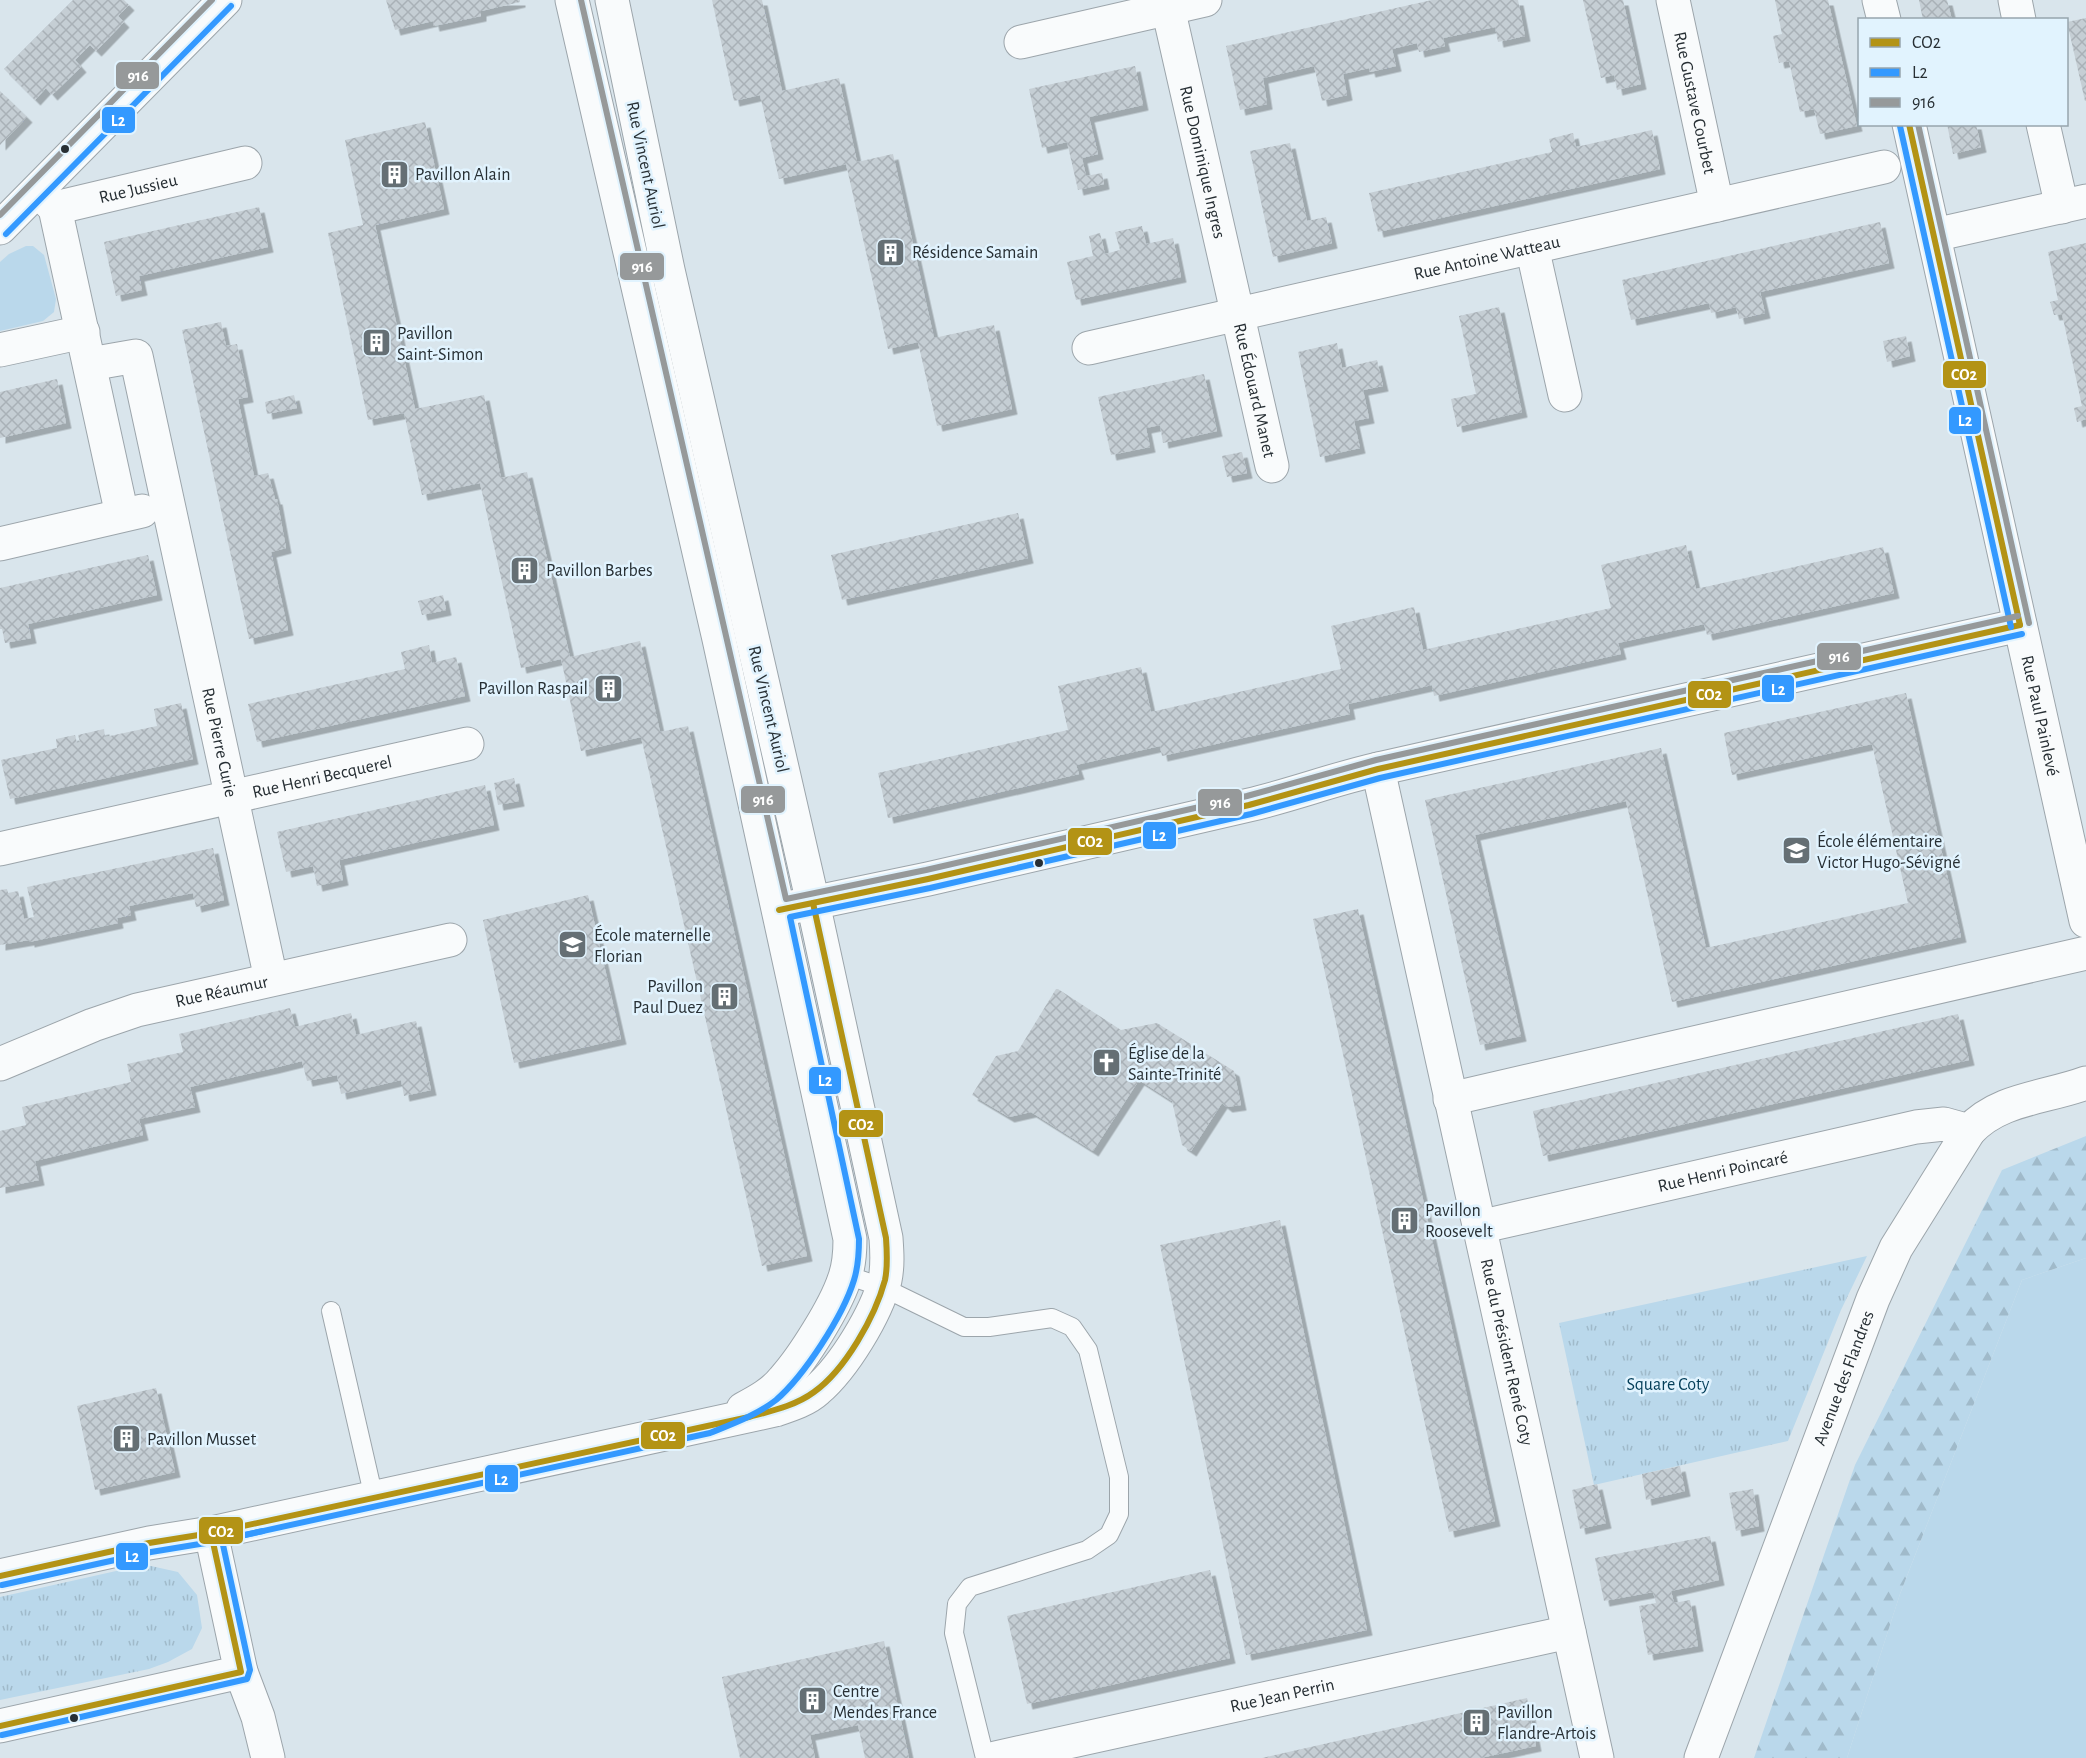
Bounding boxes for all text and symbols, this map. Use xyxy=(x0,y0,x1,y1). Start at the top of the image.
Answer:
legend xyxy=(1858,18,2068,126)
street label: Rue Gustave Courbet xyxy=(1670,30,1718,176)
text: CO2 xyxy=(1912,34,1941,52)
line badge: 916 xyxy=(115,61,160,90)
text: L2 xyxy=(1912,64,1928,82)
text: 916 xyxy=(127,68,149,84)
street label: Rue Dominique Ingres xyxy=(1176,84,1228,240)
text: 916 xyxy=(1912,94,1935,112)
street label: Rue Vincent Auriol xyxy=(623,100,667,230)
line badge: L2 xyxy=(101,106,136,134)
text: L2 xyxy=(111,113,126,129)
unlabelled marker xyxy=(59,143,71,155)
building icon: Pavillon Alain xyxy=(378,158,410,190)
place label: Pavillon Alain xyxy=(415,166,511,184)
street label: Rue Jussieu xyxy=(97,171,179,207)
street label: Rue Antoine Watteau xyxy=(1412,233,1562,284)
building icon: Résidence Samain xyxy=(875,236,907,268)
place label: Résidence Samain xyxy=(912,244,1038,262)
line badge: 916 xyxy=(619,252,665,281)
text: 916 xyxy=(631,259,653,275)
street label: Rue Édouard Manet xyxy=(1230,321,1278,460)
place label: Pavillon Saint-Simon xyxy=(397,325,483,364)
building icon: Pavillon Saint-Simon xyxy=(360,327,392,359)
line badge: CO2 xyxy=(1942,360,1987,389)
text: CO2 xyxy=(1951,367,1978,383)
line badge: L2 xyxy=(1948,406,1982,435)
text: L2 xyxy=(1958,413,1973,429)
building icon: Pavillon Barbes xyxy=(509,554,541,586)
place label: Pavillon Barbes xyxy=(546,562,653,580)
line badge: 916 xyxy=(1816,642,1862,671)
street label: Rue Vincent Auriol xyxy=(745,644,791,774)
text: 916 xyxy=(1828,649,1850,665)
street label: Rue Paul Painlevé xyxy=(2017,654,2062,778)
building icon: Pavillon Raspail xyxy=(593,672,625,704)
line badge: L2 xyxy=(1761,674,1795,703)
place label: Pavillon Raspail xyxy=(478,680,588,698)
line badge: CO2 xyxy=(1687,680,1732,709)
text: L2 xyxy=(1771,682,1786,698)
street label: Rue Pierre Curie xyxy=(198,686,239,799)
text: CO2 xyxy=(1696,687,1723,703)
street label: Rue Henri Becquerel xyxy=(251,753,394,802)
line badge: 916 xyxy=(740,785,786,814)
line badge: 916 xyxy=(1197,788,1243,817)
text: 916 xyxy=(752,792,774,808)
text: 916 xyxy=(1209,795,1231,811)
line badge: L2 xyxy=(1142,821,1177,850)
line badge: CO2 xyxy=(1067,827,1113,856)
text: L2 xyxy=(1152,828,1167,844)
place label: École élémentaire Victor Hugo-Sévigné xyxy=(1817,830,1961,872)
text: CO2 xyxy=(1077,834,1104,850)
school or university icon: École élémentaire Victor Hugo-Sévigné xyxy=(1780,835,1812,867)
unlabelled marker xyxy=(1033,857,1045,869)
place label: École maternelle Florian xyxy=(594,924,711,966)
school or university icon: École maternelle Florian xyxy=(557,929,589,961)
street label: Rue Réaumur xyxy=(174,973,270,1011)
place label: Pavillon Paul Duez xyxy=(633,978,703,1017)
building icon: Pavillon Paul Duez xyxy=(708,980,740,1012)
place label: Église de la Sainte-Trinité xyxy=(1128,1042,1221,1084)
church icon: Église de la Sainte-Trinité xyxy=(1091,1047,1123,1079)
line badge: L2 xyxy=(808,1066,842,1095)
text: L2 xyxy=(818,1073,833,1089)
line badge: CO2 xyxy=(838,1109,884,1138)
text: CO2 xyxy=(848,1117,875,1133)
street label: Rue Henri Poincaré xyxy=(1656,1149,1790,1196)
place label: Pavillon Roosevelt xyxy=(1425,1202,1493,1241)
building icon: Pavillon Roosevelt xyxy=(1388,1204,1420,1236)
street label: Rue du Président René Coty xyxy=(1477,1257,1536,1448)
street label: Avenue des Flandres xyxy=(1811,1308,1878,1448)
park label: Square Coty xyxy=(1627,1376,1710,1394)
line badge: CO2 xyxy=(640,1421,686,1450)
building icon: Pavillon Musset xyxy=(110,1423,142,1455)
text: CO2 xyxy=(650,1428,677,1444)
place label: Pavillon Musset xyxy=(147,1431,256,1449)
line badge: L2 xyxy=(484,1464,519,1493)
text: L2 xyxy=(494,1472,509,1488)
line badge: CO2 xyxy=(198,1516,244,1545)
text: CO2 xyxy=(208,1524,235,1540)
line badge: L2 xyxy=(115,1542,149,1571)
text: L2 xyxy=(125,1549,140,1565)
street label: Rue Jean Perrin xyxy=(1229,1676,1336,1716)
place label: Centre Mendes France xyxy=(833,1683,937,1722)
building icon: Centre Mendes France xyxy=(796,1685,828,1717)
place label: Pavillon Flandre-Artois xyxy=(1497,1704,1596,1743)
building icon: Pavillon Flandre-Artois xyxy=(1460,1706,1492,1738)
unlabelled marker xyxy=(68,1712,80,1724)

